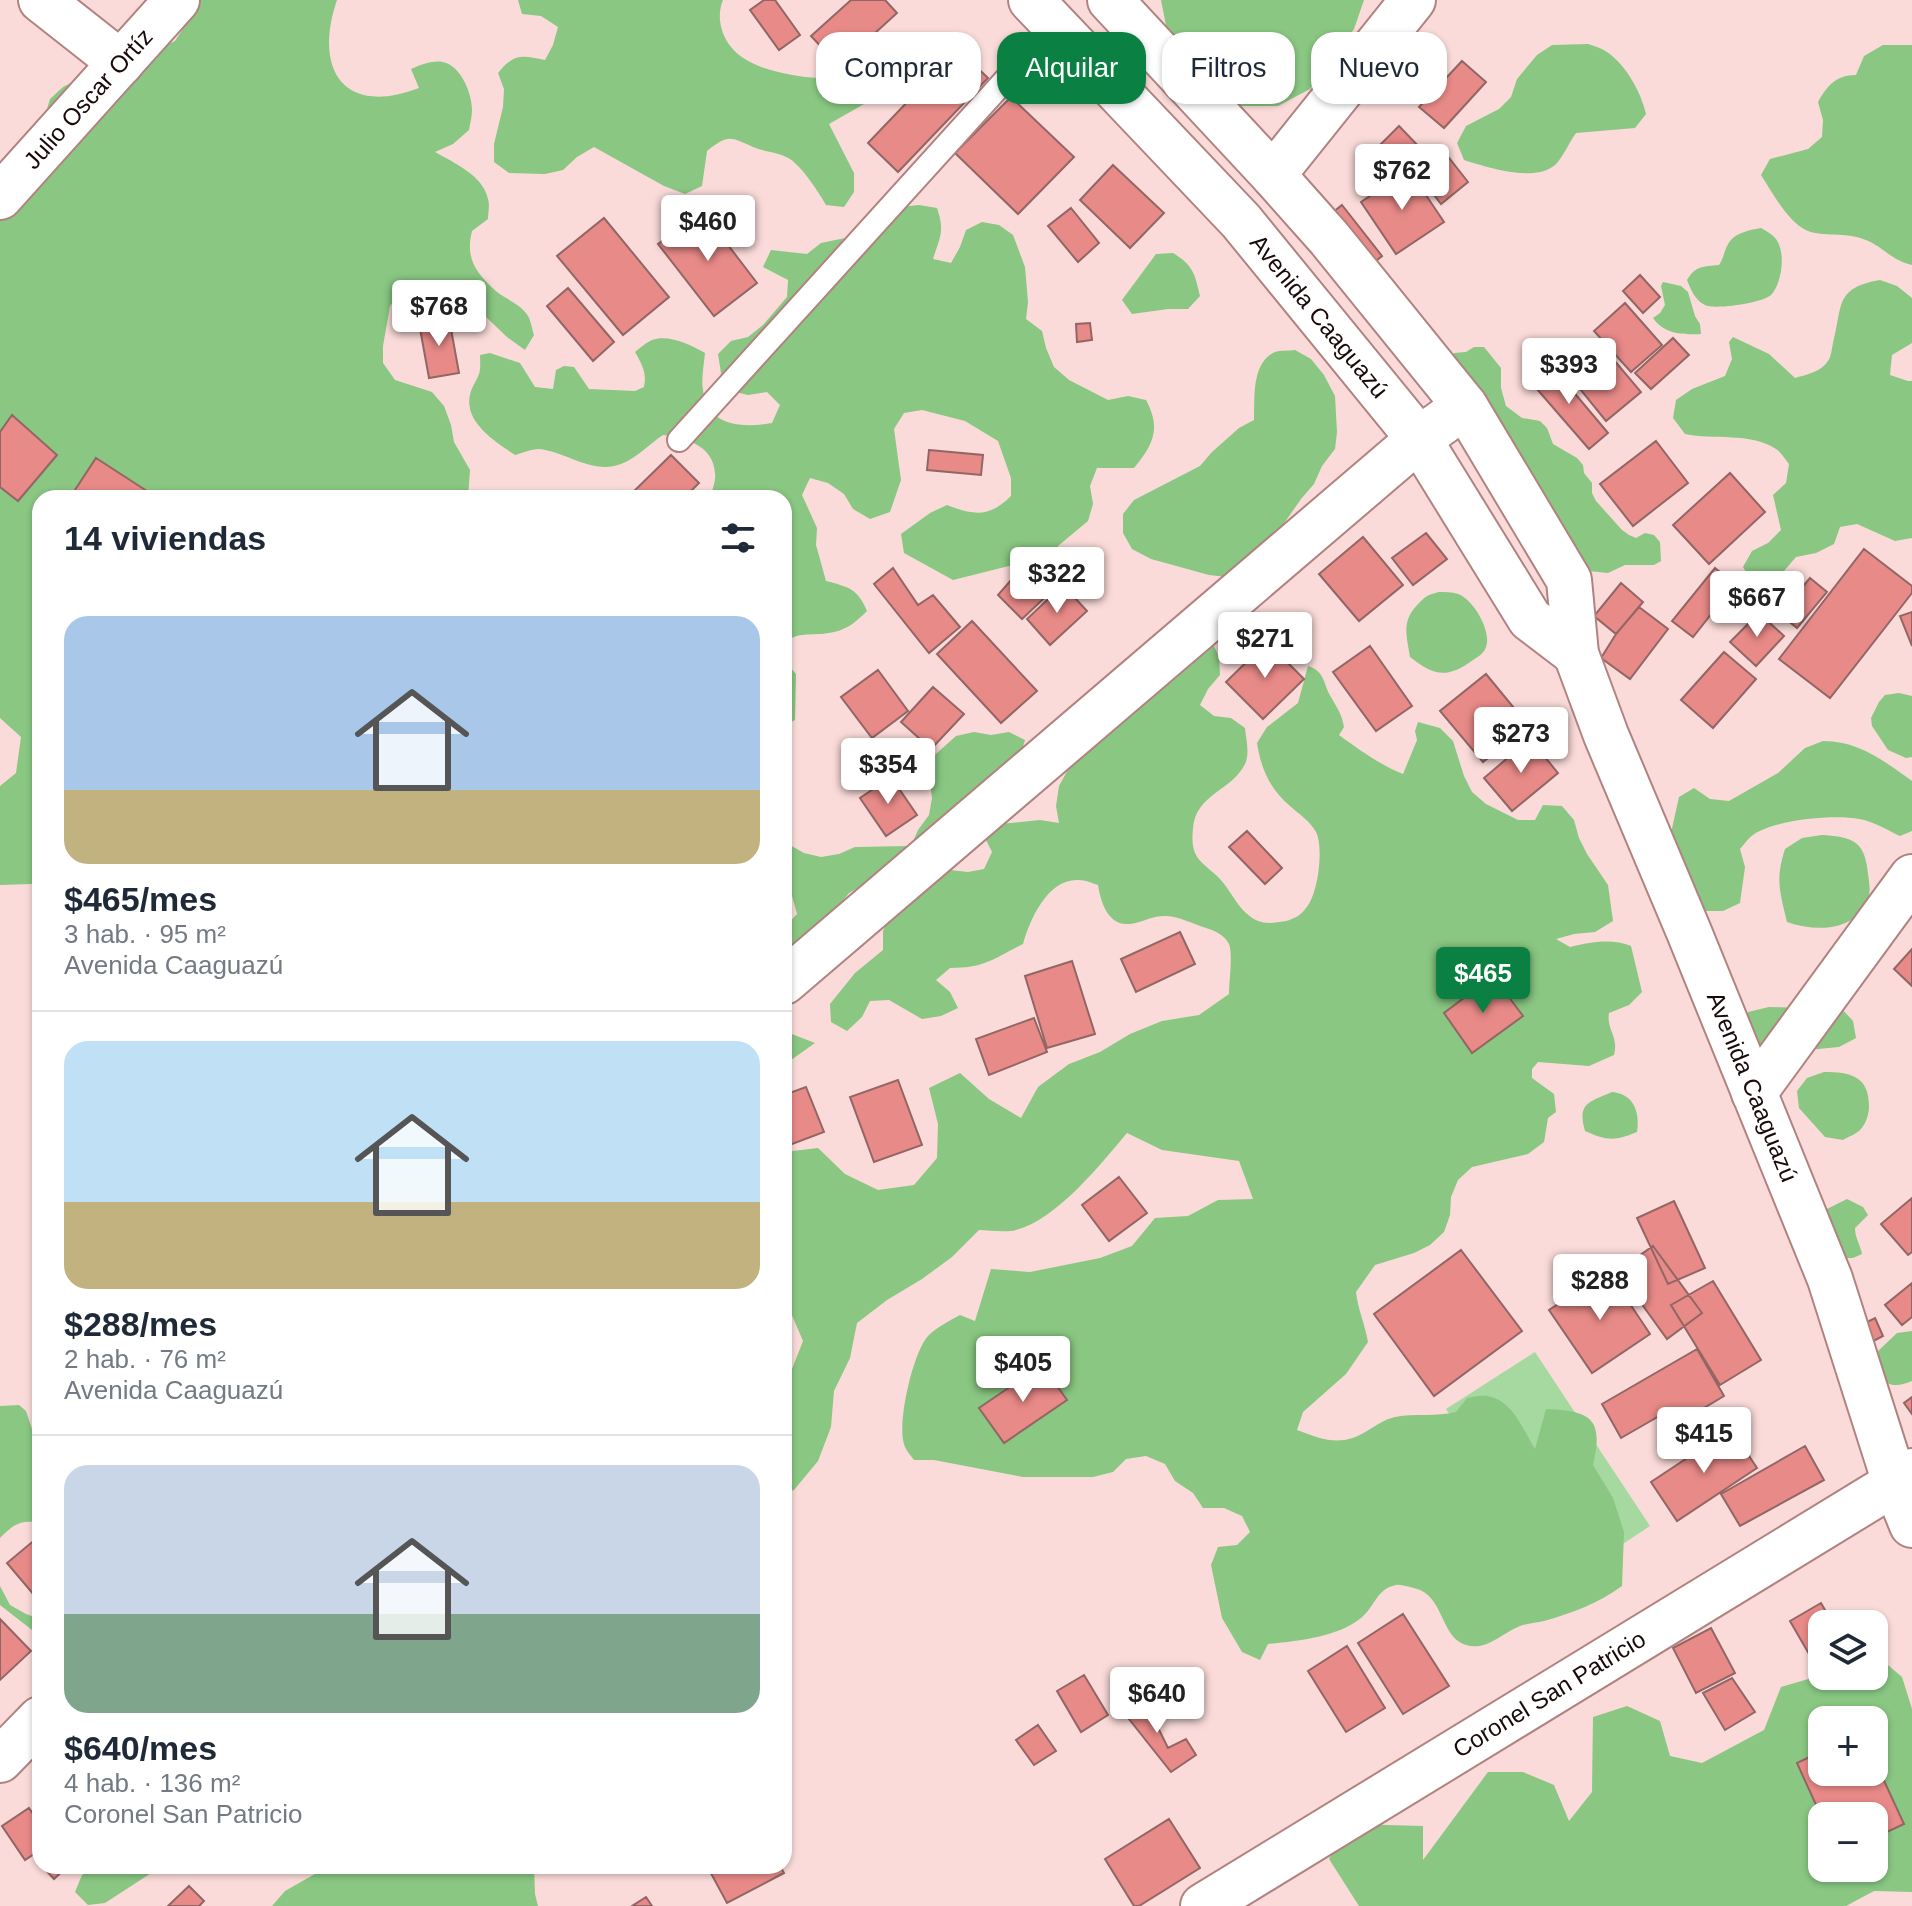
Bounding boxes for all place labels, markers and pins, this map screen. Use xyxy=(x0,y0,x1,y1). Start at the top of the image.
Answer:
pin: $762 xyxy=(1355,144,1449,212)
pin: $460 xyxy=(661,195,755,263)
pin: $768 xyxy=(392,280,486,348)
pin: $393 xyxy=(1522,338,1616,406)
pin: $322 xyxy=(1010,547,1104,615)
pin: $667 xyxy=(1710,571,1804,639)
pin: $271 xyxy=(1218,612,1312,680)
pin: $273 xyxy=(1474,707,1568,775)
pin: $354 xyxy=(841,738,935,806)
pin: $465 xyxy=(1436,947,1530,1015)
pin: $288 xyxy=(1553,1254,1647,1322)
pin: $405 xyxy=(976,1336,1070,1404)
pin: $415 xyxy=(1657,1407,1751,1475)
pin: $640 xyxy=(1110,1667,1204,1735)

